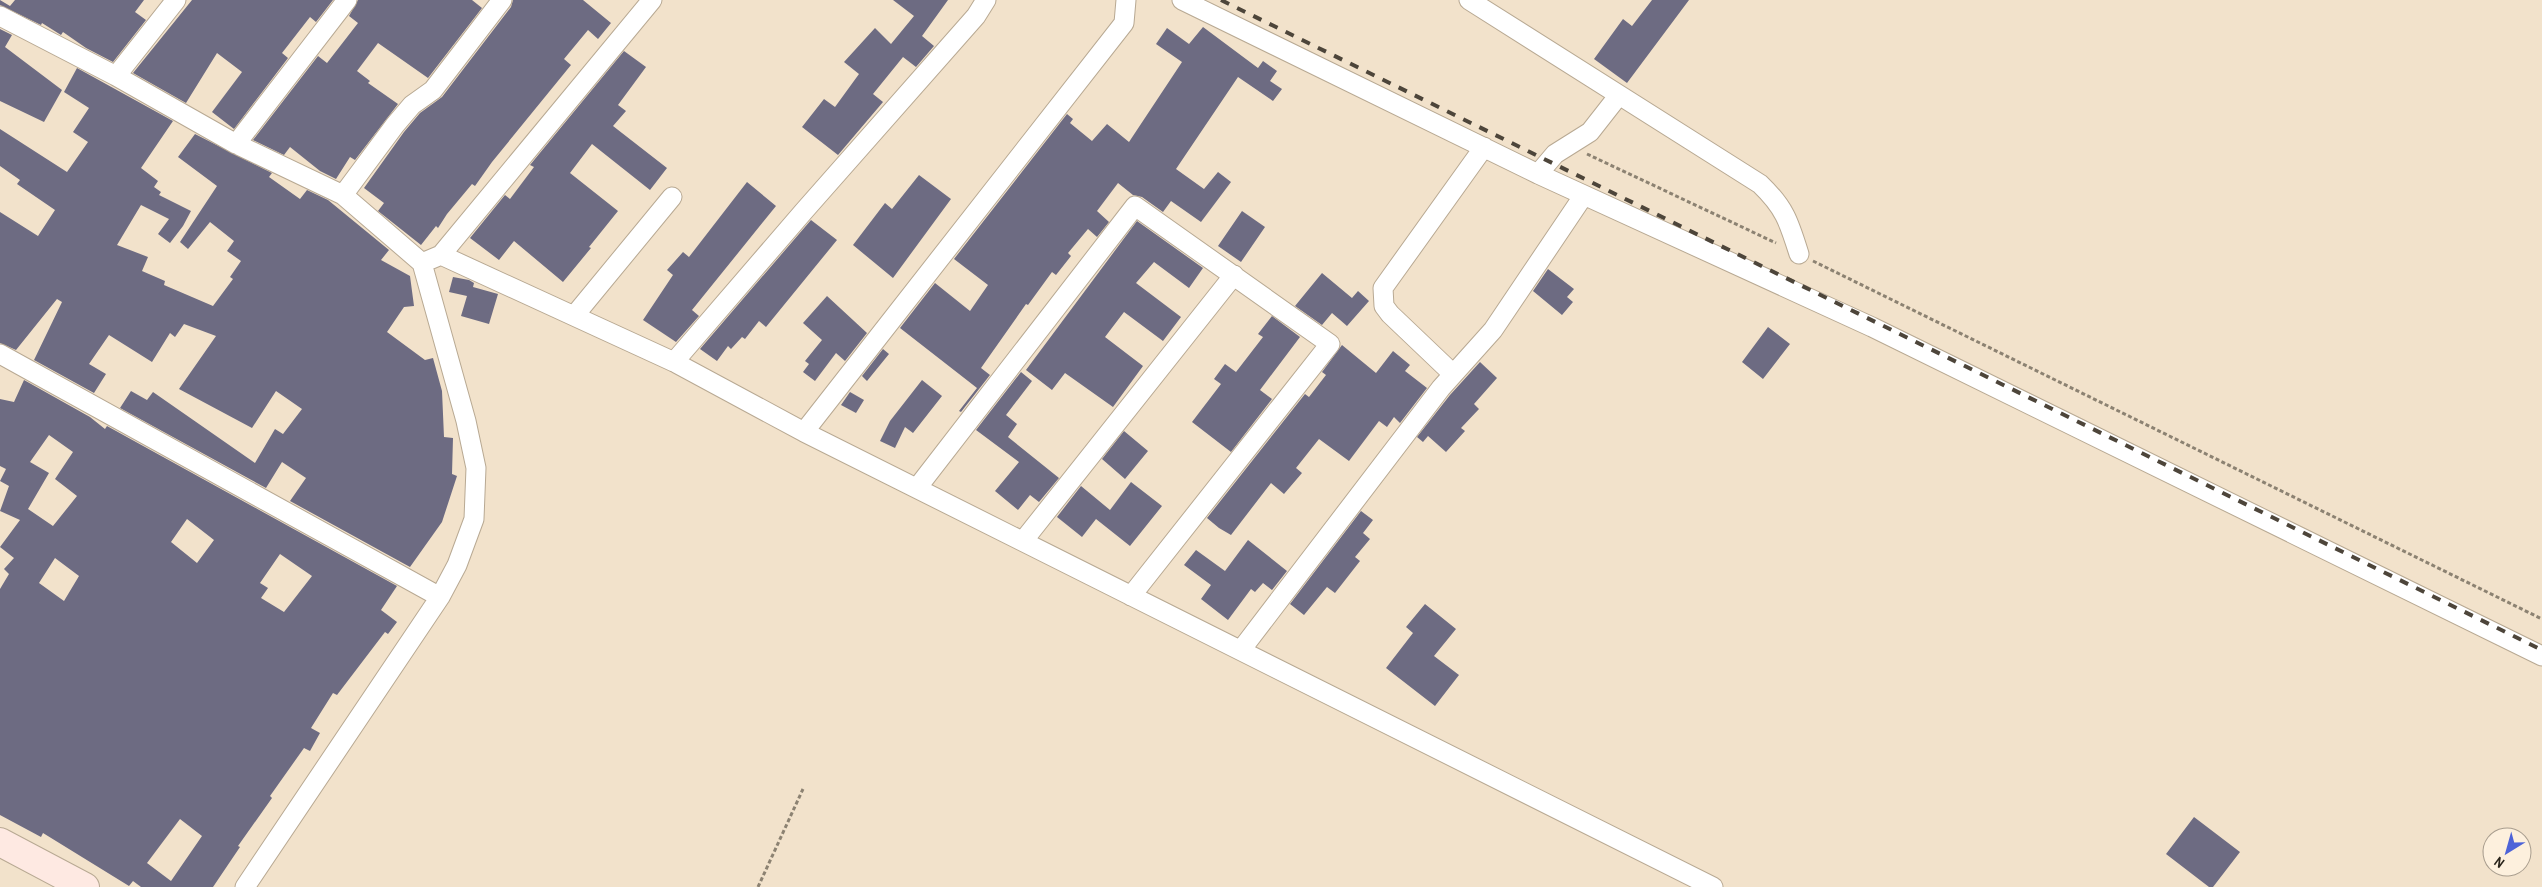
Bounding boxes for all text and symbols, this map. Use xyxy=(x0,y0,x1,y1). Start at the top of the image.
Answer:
north arrow xyxy=(2482,827,2532,877)
text: N xyxy=(2490,853,2508,872)

